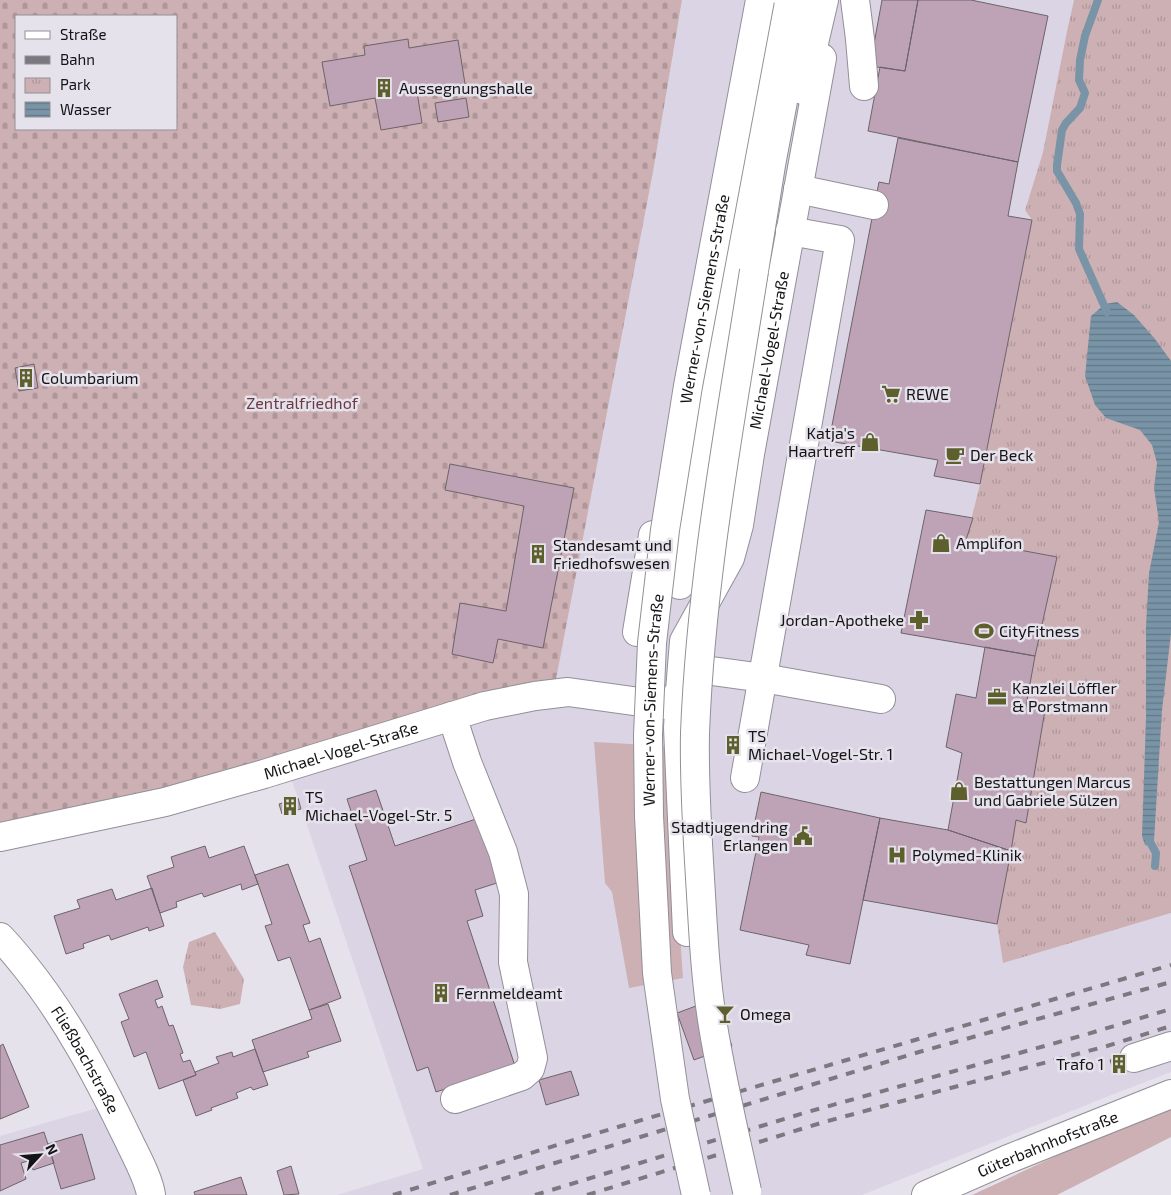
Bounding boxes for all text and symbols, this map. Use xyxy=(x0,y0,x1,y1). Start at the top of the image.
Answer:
legend xyxy=(15,15,178,130)
text: Straße xyxy=(60,25,106,43)
text: Bahn xyxy=(60,50,95,68)
text: Park xyxy=(60,75,91,93)
building icon: Aussegnungshalle xyxy=(373,77,395,99)
place label: Aussegnungshalle xyxy=(399,78,533,97)
text: Wasser xyxy=(60,100,112,118)
street label: Werner-von-Siemens-Straße xyxy=(675,193,733,405)
street label: Michael-Vogel-Straße xyxy=(745,269,792,431)
building icon: Columbarium xyxy=(15,367,37,389)
place label: Columbarium xyxy=(41,368,139,387)
supermarket icon: REWE xyxy=(880,383,902,405)
place label: REWE xyxy=(906,384,949,403)
park label: Zentralfriedhof xyxy=(246,393,359,412)
place label: Katja's Haartreff xyxy=(788,423,856,460)
shop icon: Katja's Haartreff xyxy=(859,431,881,453)
cafe icon: Der Beck xyxy=(944,444,966,466)
place label: Der Beck xyxy=(970,445,1033,464)
shop icon: Amplifon xyxy=(930,532,952,554)
place label: Amplifon xyxy=(956,533,1022,552)
place label: Standesamt und Friedhofswesen xyxy=(553,535,672,572)
building icon: Standesamt und Friedhofswesen xyxy=(527,543,549,565)
street label: Werner-von-Siemens-Straße xyxy=(638,593,667,806)
pharmacy icon: Jordan-Apotheke xyxy=(908,609,930,631)
place label: Jordan-Apotheke xyxy=(780,610,904,629)
sports icon: CityFitness xyxy=(973,620,995,642)
place label: CityFitness xyxy=(999,621,1079,640)
place label: Kanzlei Löffler & Porstmann xyxy=(1012,678,1117,715)
office icon: Kanzlei Löffler & Porstmann xyxy=(986,686,1008,708)
street label: Michael-Vogel-Straße xyxy=(261,717,420,783)
place label: TS Michael-Vogel-Str. 1 xyxy=(748,726,893,763)
building icon: TS Michael-Vogel-Str. 1 xyxy=(722,734,744,756)
place label: Bestattungen Marcus und Gabriele Sülzen xyxy=(974,772,1131,809)
shop icon: Bestattungen Marcus und Gabriele Sülzen xyxy=(948,780,970,802)
place label: TS Michael-Vogel-Str. 5 xyxy=(305,787,452,824)
building icon: TS Michael-Vogel-Str. 5 xyxy=(279,795,301,817)
place label: Stadtjugendring Erlangen xyxy=(671,817,788,854)
public building icon: Stadtjugendring Erlangen xyxy=(792,825,814,847)
hospital icon: Polymed-Klinik xyxy=(886,844,908,866)
place label: Polymed-Klinik xyxy=(912,845,1022,864)
building icon: Fernmeldeamt xyxy=(430,982,452,1004)
place label: Fernmeldeamt xyxy=(456,983,563,1002)
street label: Fließbachstraße xyxy=(48,1002,124,1116)
bar icon: Omega xyxy=(714,1003,736,1025)
place label: Omega xyxy=(740,1004,791,1023)
building icon: Trafo 1 xyxy=(1108,1053,1130,1075)
place label: Trafo 1 xyxy=(1056,1054,1104,1073)
street label: Güterbahnhofstraße xyxy=(974,1106,1121,1180)
north arrow xyxy=(15,1130,65,1180)
text: N xyxy=(42,1141,62,1157)

